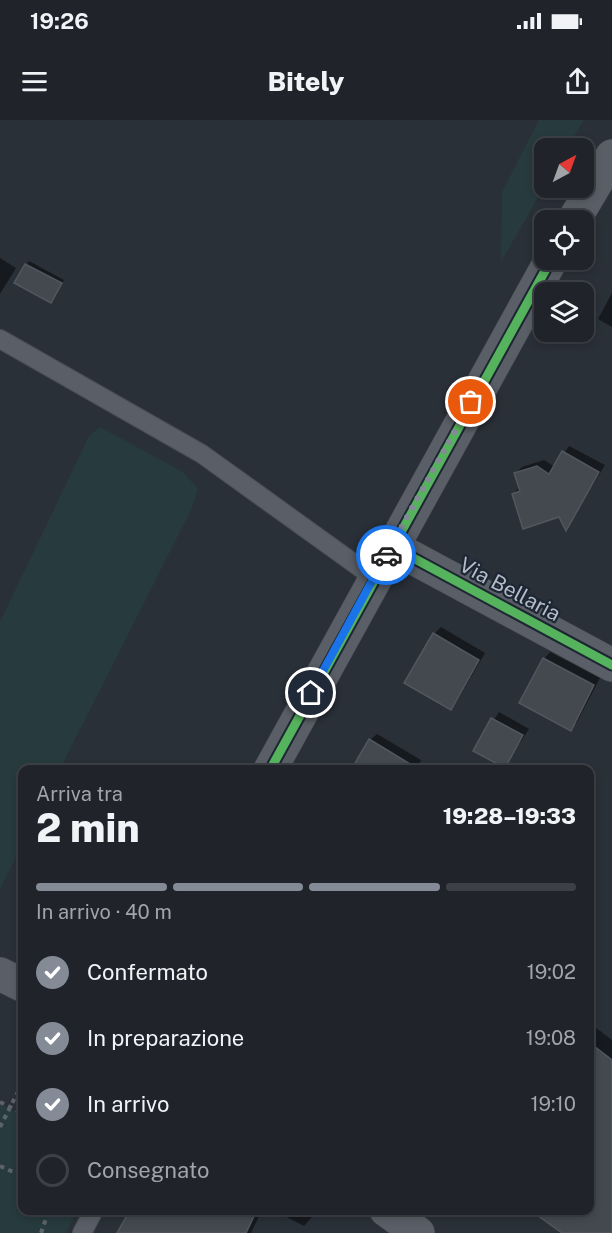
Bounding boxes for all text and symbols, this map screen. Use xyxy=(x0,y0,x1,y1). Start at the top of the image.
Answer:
text: 19:26 xyxy=(30,8,89,34)
icon: menu xyxy=(18,65,51,98)
text: Bitely xyxy=(268,65,344,97)
icon: share xyxy=(561,65,594,98)
north arrow xyxy=(534,138,594,198)
map controls xyxy=(534,138,594,342)
button: locate xyxy=(534,210,594,270)
button: layers xyxy=(534,282,594,342)
pin xyxy=(445,376,496,427)
icon: bag xyxy=(454,385,487,418)
courier xyxy=(356,525,416,585)
icon: car xyxy=(370,539,403,572)
street label: Via Bellaria xyxy=(455,552,565,626)
pin xyxy=(285,667,336,718)
icon: home xyxy=(294,676,327,709)
text: Arriva tra xyxy=(36,782,123,806)
text: 19:28–19:33 xyxy=(443,803,576,829)
text: 2 min xyxy=(36,805,140,851)
text: In arrivo · 40 m xyxy=(36,900,172,924)
icon: check xyxy=(36,956,69,989)
text: Confermato xyxy=(87,959,208,985)
text: 19:02 xyxy=(527,960,576,984)
icon: check xyxy=(36,1022,69,1055)
text: In preparazione xyxy=(87,1025,244,1051)
text: 19:08 xyxy=(526,1026,576,1050)
icon: check xyxy=(36,1088,69,1121)
text: In arrivo xyxy=(87,1091,169,1117)
text: 19:10 xyxy=(530,1092,576,1116)
text: Consegnato xyxy=(87,1157,209,1183)

